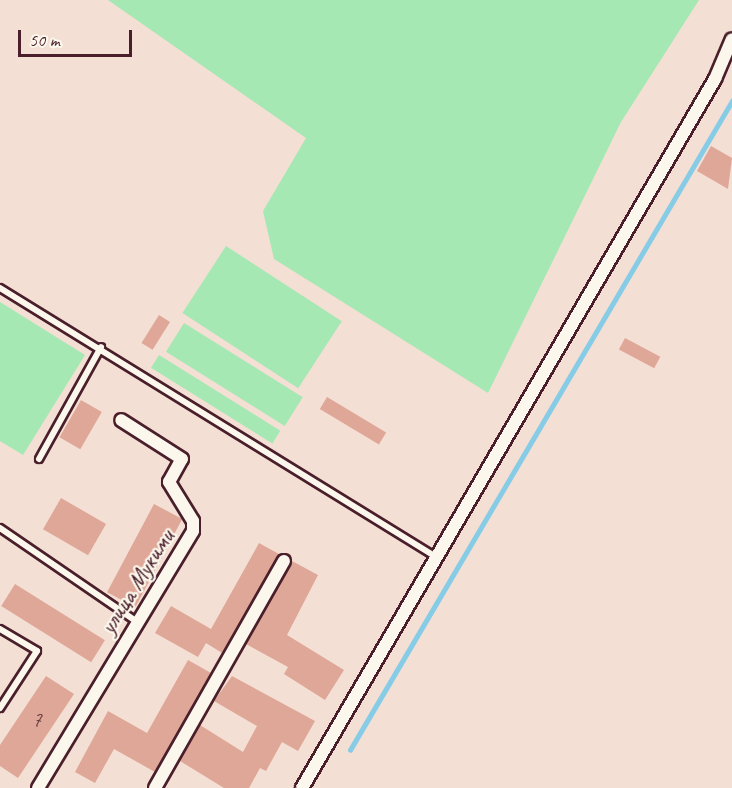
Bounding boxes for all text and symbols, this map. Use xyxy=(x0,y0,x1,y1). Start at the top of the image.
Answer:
scale bar xyxy=(21,18,135,56)
text: 50 m xyxy=(29,29,60,51)
street label: улица Мукими xyxy=(93,524,181,640)
house number: 7 xyxy=(32,706,42,732)

